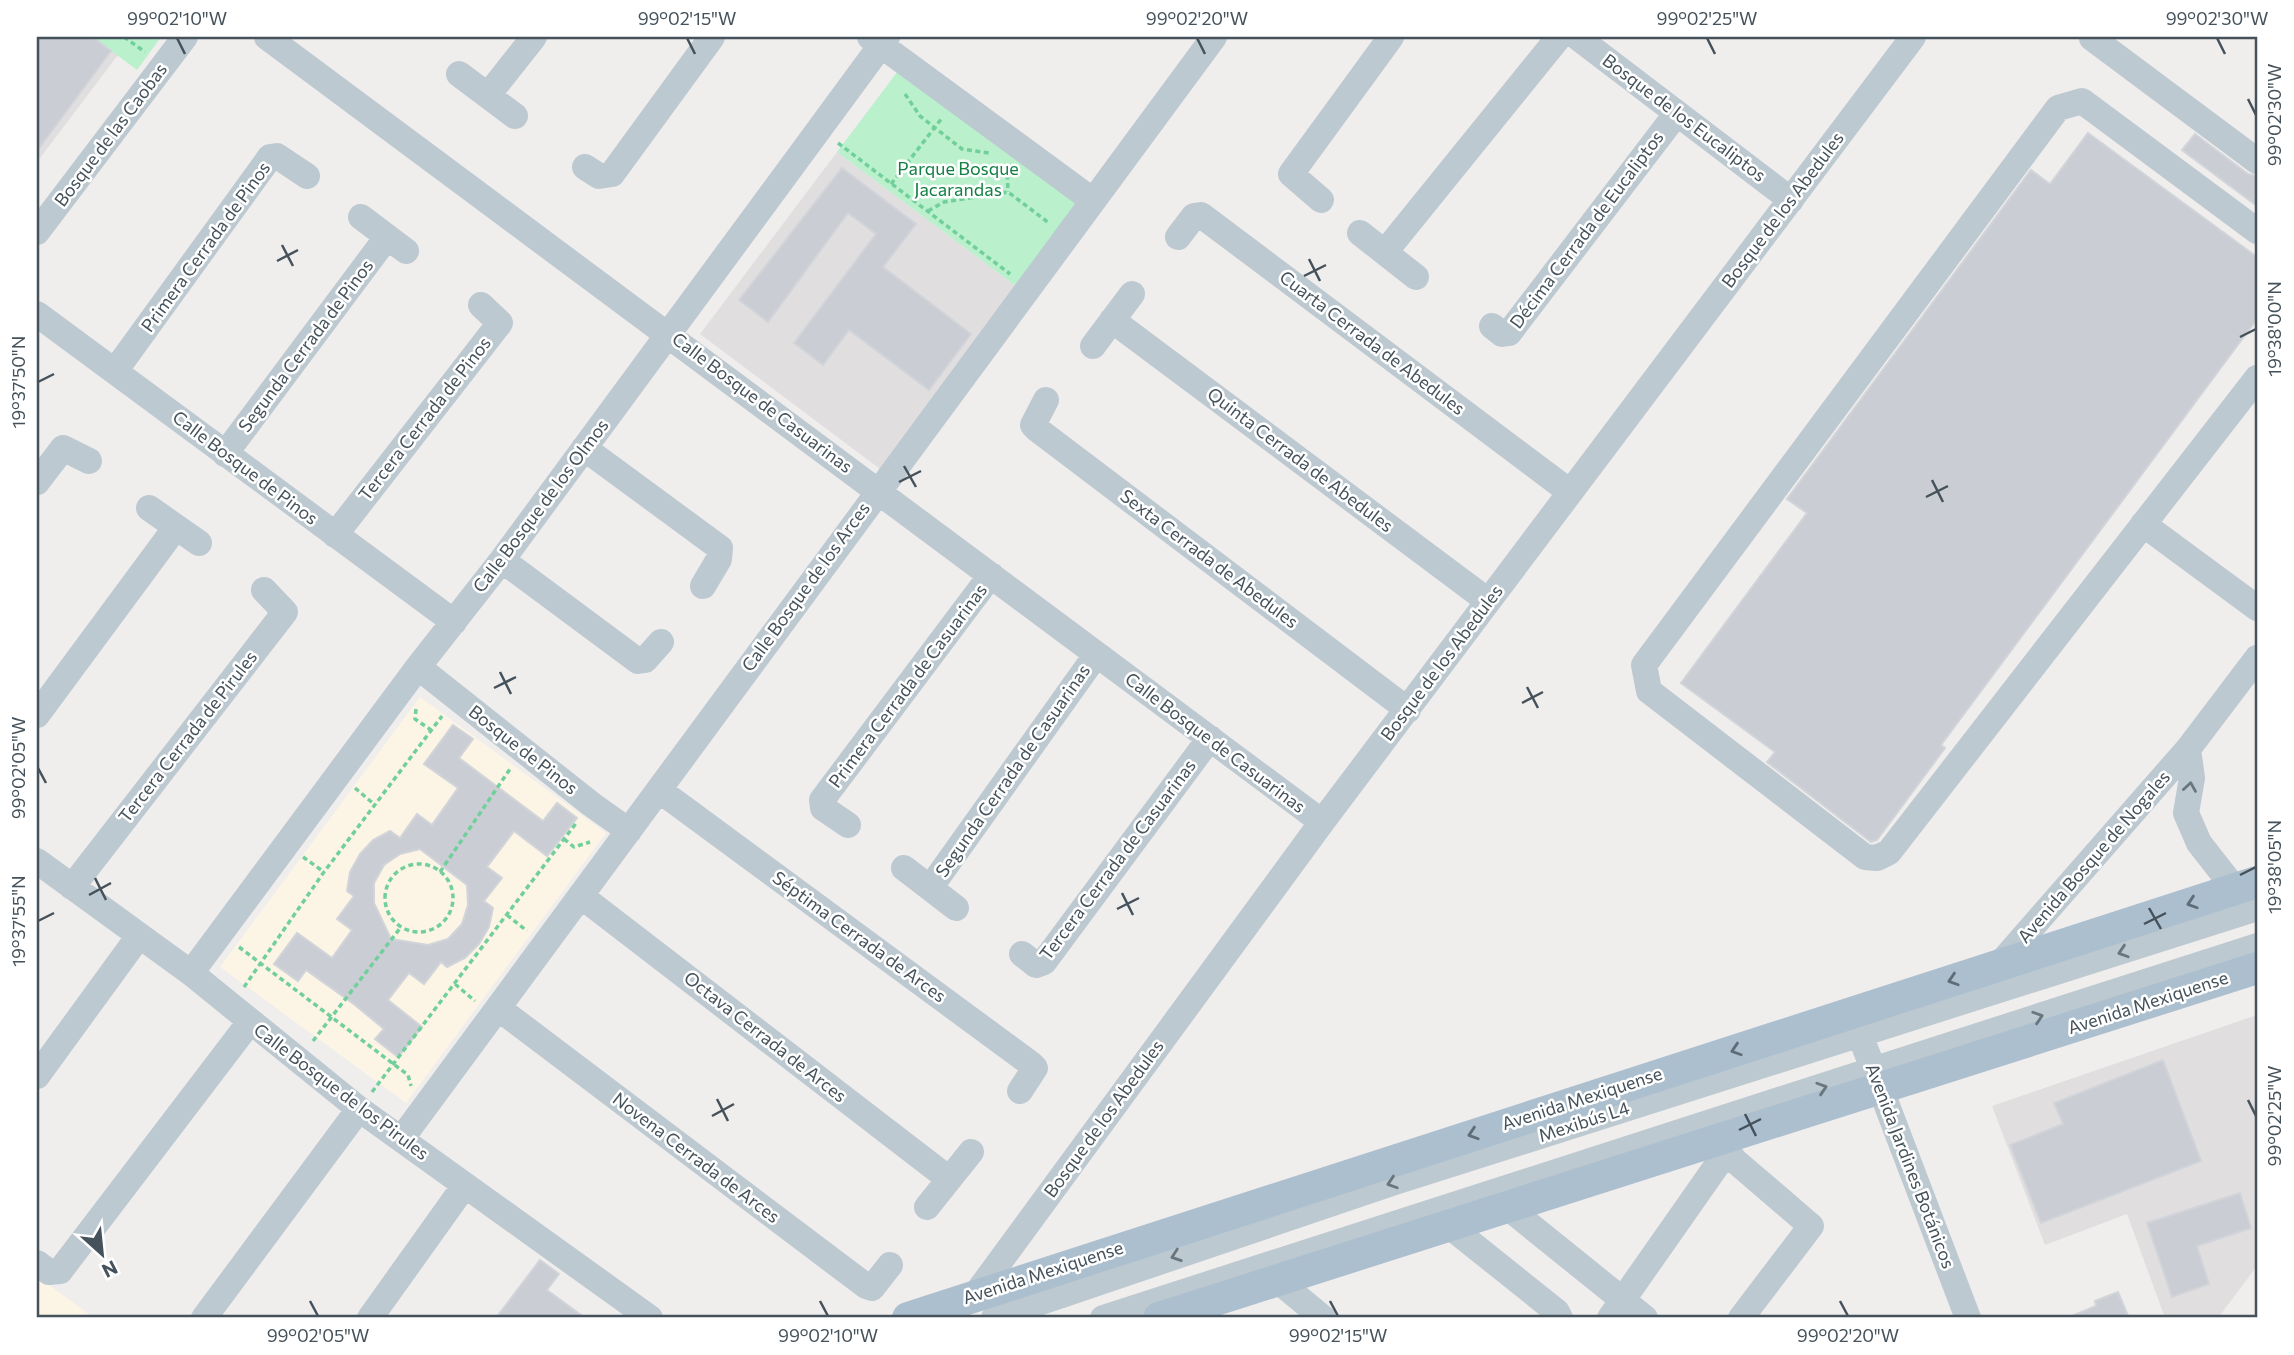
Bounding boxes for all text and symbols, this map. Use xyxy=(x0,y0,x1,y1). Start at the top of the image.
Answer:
text: 99°02'10"W xyxy=(127,7,227,29)
text: 99°02'15"W xyxy=(638,7,736,29)
text: 99°02'20"W xyxy=(1146,7,1248,29)
text: 99°02'25"W xyxy=(1657,7,1757,29)
text: 99°02'30"W xyxy=(2166,7,2268,29)
street label: Bosque de los Eucaliptos xyxy=(1599,49,1771,186)
street label: Bosque de las Caobas xyxy=(49,58,171,210)
text: 99°02'30"W xyxy=(2263,64,2285,166)
street label: Décima Cerrada de Eucaliptos xyxy=(1505,126,1668,333)
street label: Bosque de los Abedules xyxy=(1716,127,1848,292)
street label: Primera Cerrada de Pinos xyxy=(136,157,274,336)
park label: Parque Bosque Jacarandas xyxy=(897,157,1019,200)
street label: Segunda Cerrada de Pinos xyxy=(233,255,377,436)
street label: Cuarta Cerrada de Abedules xyxy=(1276,265,1470,419)
text: 19°38'00"N xyxy=(2263,281,2285,377)
street label: Calle Bosque de Casuarinas xyxy=(668,327,857,477)
street label: Tercera Cerrada de Pinos xyxy=(353,332,495,505)
text: 19°37'50"N xyxy=(7,336,29,428)
street label: Quinta Cerrada de Abedules xyxy=(1203,382,1398,536)
street label: Calle Bosque de Pinos xyxy=(169,405,323,529)
street label: Calle Bosque de los Olmos xyxy=(468,414,613,597)
street label: Sexta Cerrada de Abedules xyxy=(1116,484,1303,632)
street label: Calle Bosque de los Arces xyxy=(736,498,874,675)
street label: Primera Cerrada de Casuarinas xyxy=(823,579,991,792)
street label: Bosque de los Abedules xyxy=(1375,580,1507,745)
street label: Tercera Cerrada de Pirules xyxy=(113,646,261,827)
street label: Segunda Cerrada de Casuarinas xyxy=(930,660,1094,881)
street label: Calle Bosque de Casuarinas xyxy=(1121,667,1310,817)
street label: Bosque de Pinos xyxy=(465,700,582,799)
text: 99°02'05"W xyxy=(7,717,29,819)
street label: Tercera Cerrada de Casuarinas xyxy=(1034,755,1200,964)
street label: Avenida Bosque de Nogales xyxy=(2012,766,2174,947)
one-way arrow xyxy=(2182,781,2197,793)
text: 19°38'05"N xyxy=(2263,820,2285,914)
street label: Séptima Cerrada de Arces xyxy=(769,866,951,1007)
text: 19°37'55"N xyxy=(7,875,29,967)
one-way arrow xyxy=(2187,894,2199,909)
one-way arrow xyxy=(2117,944,2129,959)
street label: Octava Cerrada de Arces xyxy=(680,966,851,1106)
street label: Avenida Mexiquense xyxy=(2065,966,2231,1038)
one-way arrow xyxy=(1947,972,1959,987)
one-way arrow xyxy=(2032,1011,2044,1026)
street label: Calle Bosque de los Pirules xyxy=(250,1018,433,1164)
street label: Bosque de los Abedules xyxy=(1039,1035,1168,1201)
one-way arrow xyxy=(1730,1042,1743,1056)
street label: Avenida Jardines Botánicos xyxy=(1862,1060,1960,1271)
street label: Avenida Mexiquense xyxy=(1499,1062,1665,1134)
text: 99°02'25"W xyxy=(2263,1066,2285,1166)
one-way arrow xyxy=(1815,1081,1827,1096)
street label: Novena Cerrada de Arces xyxy=(609,1087,784,1227)
street label: Mexibús L4 xyxy=(1535,1096,1632,1146)
one-way arrow xyxy=(1467,1125,1479,1140)
one-way arrow xyxy=(1386,1175,1398,1189)
north arrow xyxy=(66,1218,136,1288)
street label: Avenida Mexiquense xyxy=(960,1236,1126,1308)
one-way arrow xyxy=(1171,1248,1183,1262)
text: N xyxy=(98,1256,122,1283)
text: 99°02'05"W xyxy=(267,1324,369,1346)
text: 99°02'10"W xyxy=(778,1324,878,1346)
text: 99°02'15"W xyxy=(1289,1324,1387,1346)
text: 99°02'20"W xyxy=(1797,1324,1899,1346)

